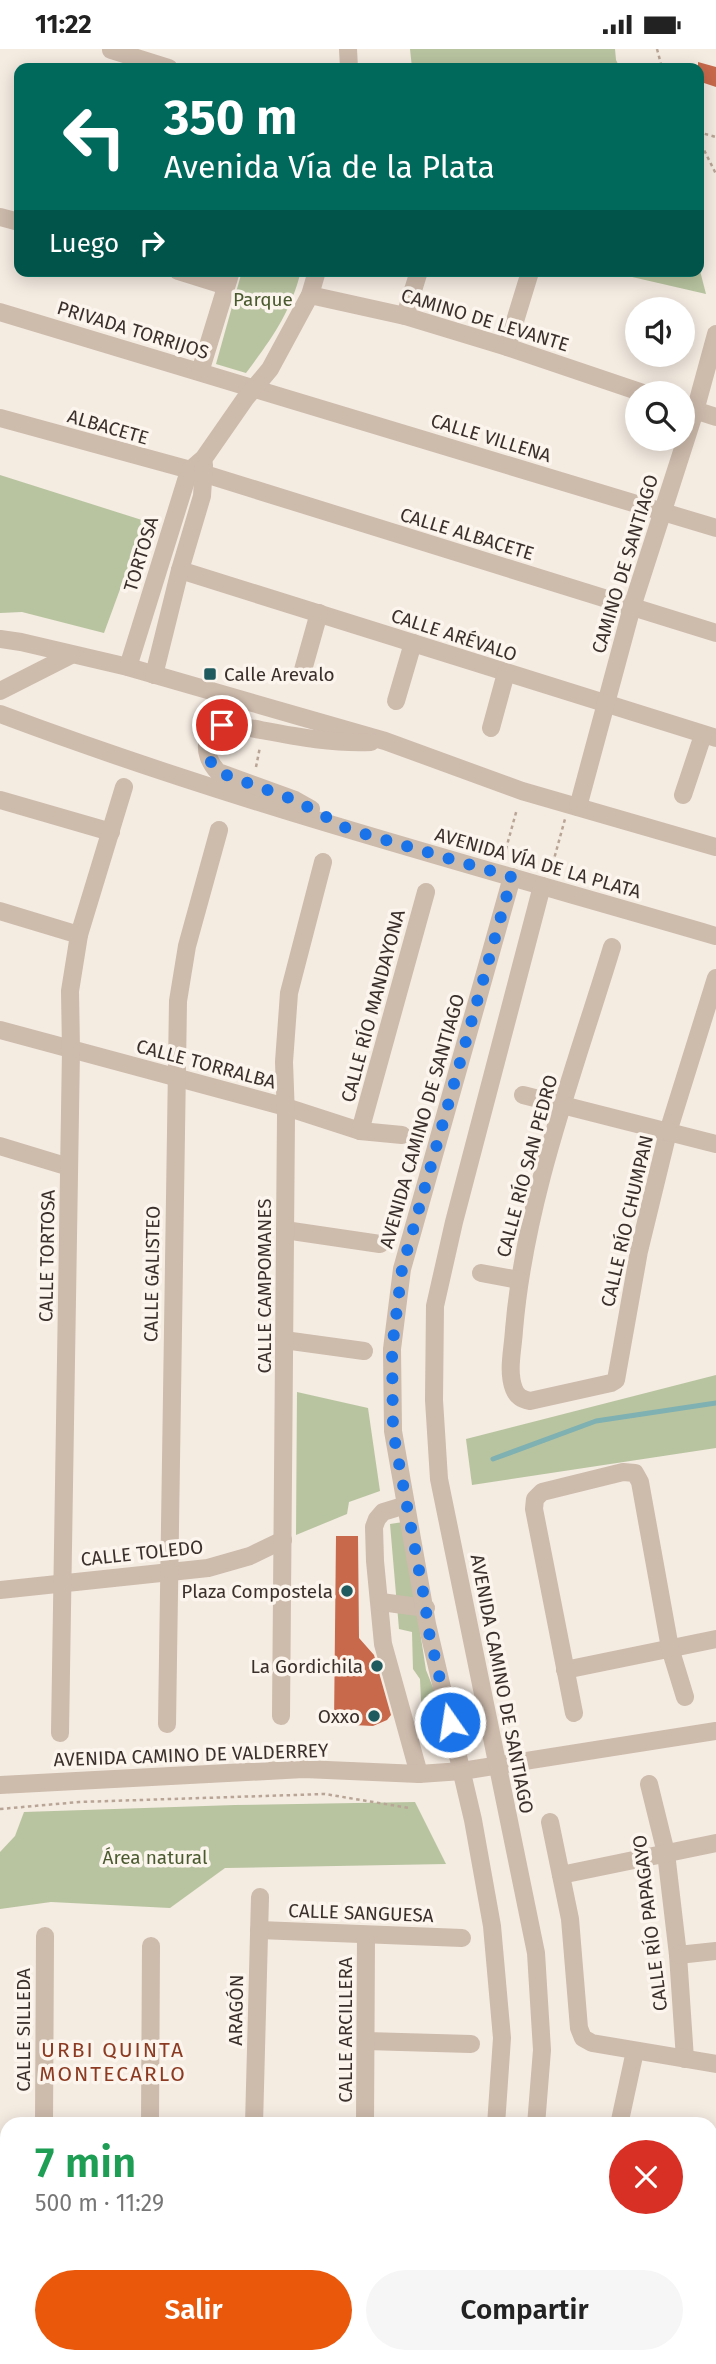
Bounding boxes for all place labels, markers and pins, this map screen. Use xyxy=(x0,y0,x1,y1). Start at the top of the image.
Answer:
place label: Calle Arevalo xyxy=(224,663,335,686)
marker: Calle Arevalo xyxy=(202,666,218,682)
pin xyxy=(192,695,252,755)
place label: Plaza Compostela xyxy=(181,1580,333,1603)
marker: Plaza Compostela xyxy=(339,1583,355,1599)
place label: La Gordichila xyxy=(250,1655,363,1678)
marker: La Gordichila xyxy=(369,1658,385,1674)
place label: Oxxo xyxy=(318,1705,360,1728)
marker: Oxxo xyxy=(366,1708,382,1724)

